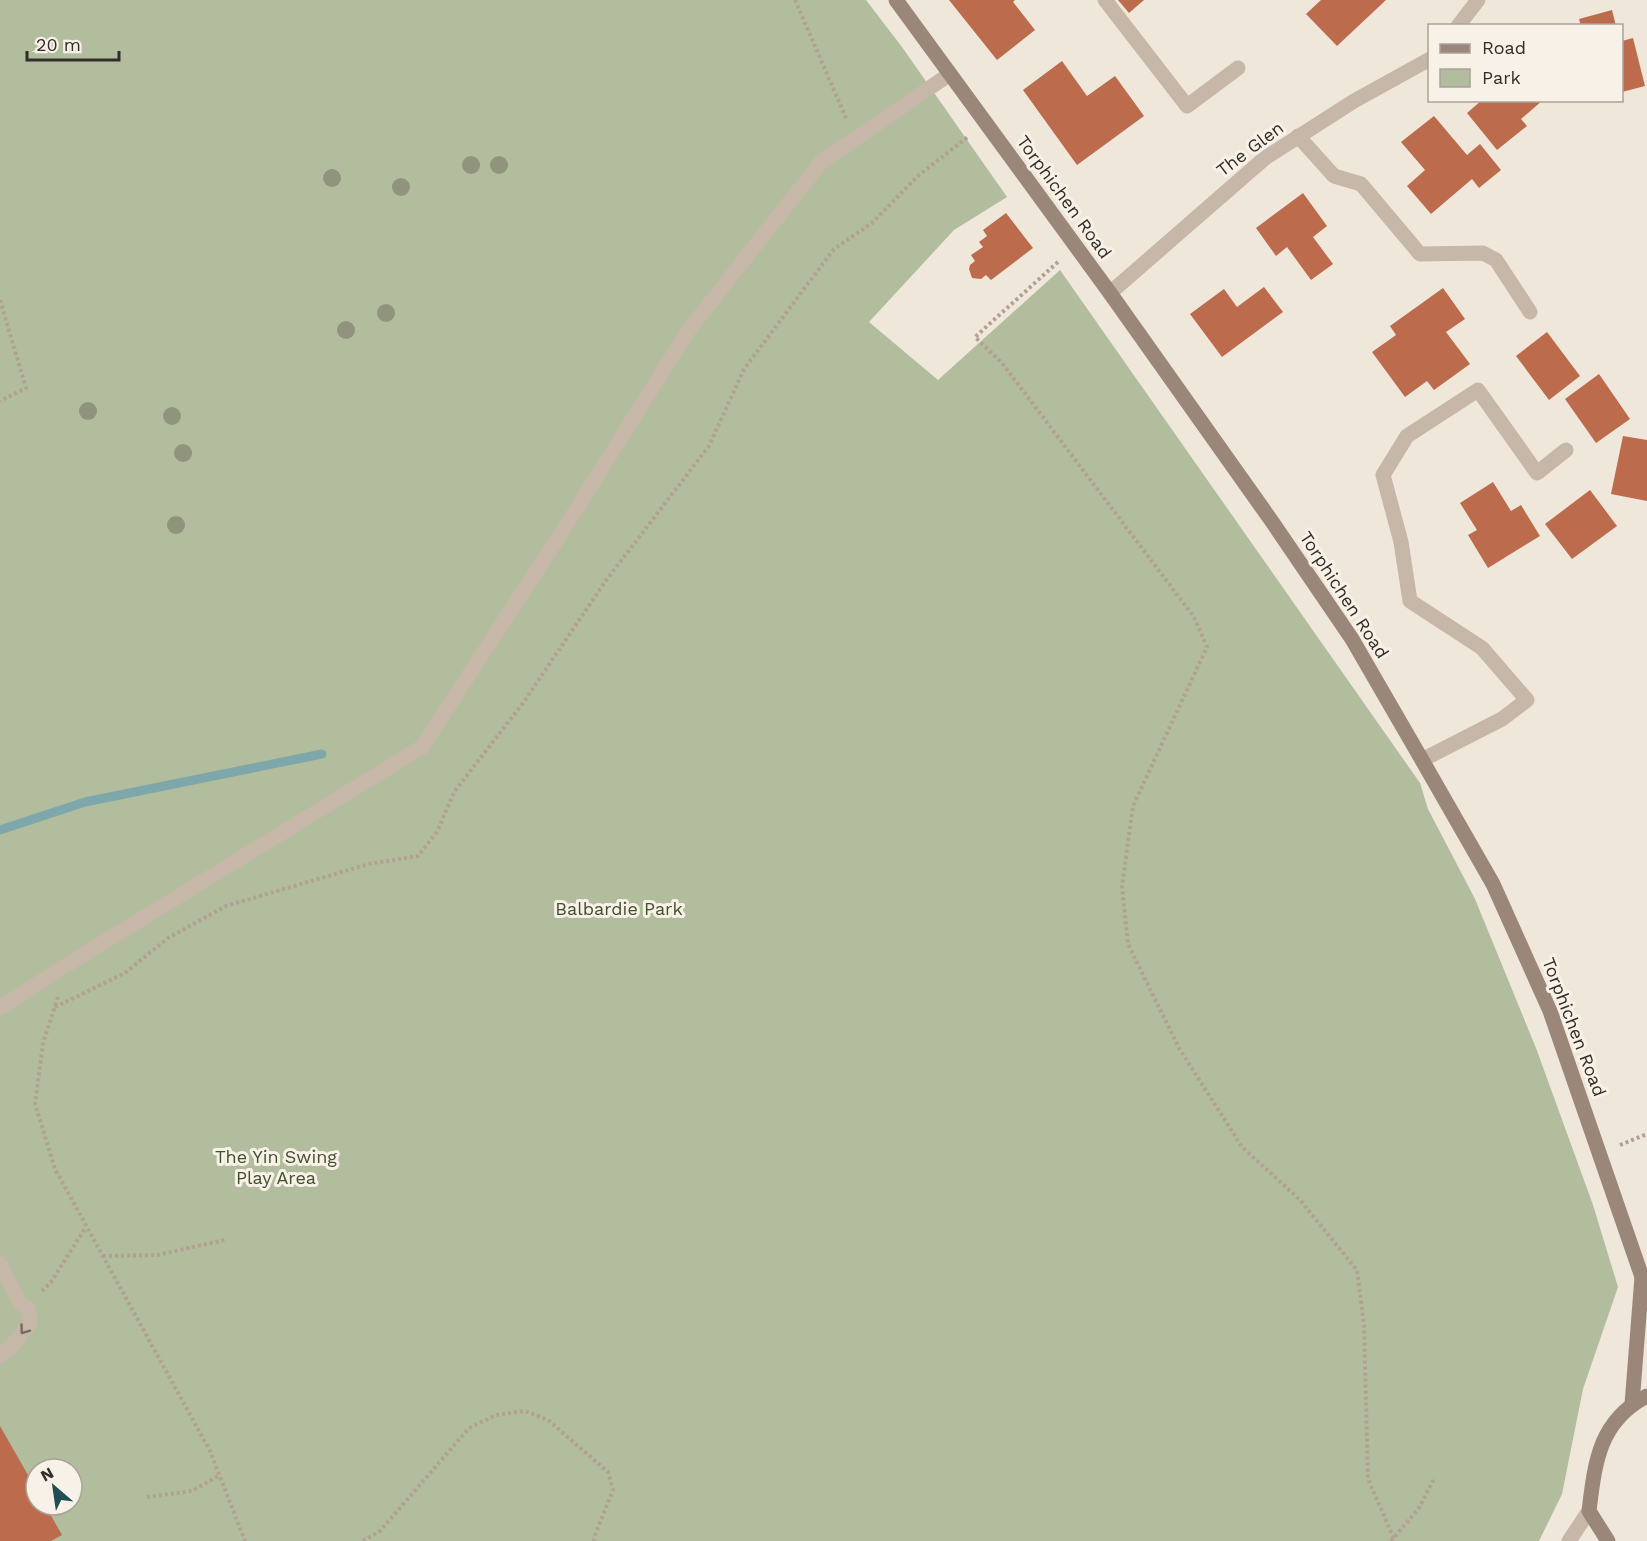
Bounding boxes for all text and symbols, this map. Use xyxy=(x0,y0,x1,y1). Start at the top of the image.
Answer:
scale bar xyxy=(27,24,118,62)
legend xyxy=(1428,24,1623,102)
text: 20 m xyxy=(36,34,81,55)
text: Road xyxy=(1482,37,1526,58)
text: Park xyxy=(1482,67,1521,88)
street label: The Glen xyxy=(1212,117,1287,181)
street label: Torphichen Road xyxy=(1013,131,1116,262)
street label: Torphichen Road xyxy=(1296,527,1393,662)
park label: Balbardie Park xyxy=(555,898,683,919)
street label: Torphichen Road xyxy=(1538,954,1611,1099)
park label: The Yin Swing Play Area xyxy=(215,1146,337,1188)
one-way arrow xyxy=(20,1323,31,1334)
north arrow xyxy=(24,1457,84,1517)
text: N xyxy=(37,1463,57,1486)

